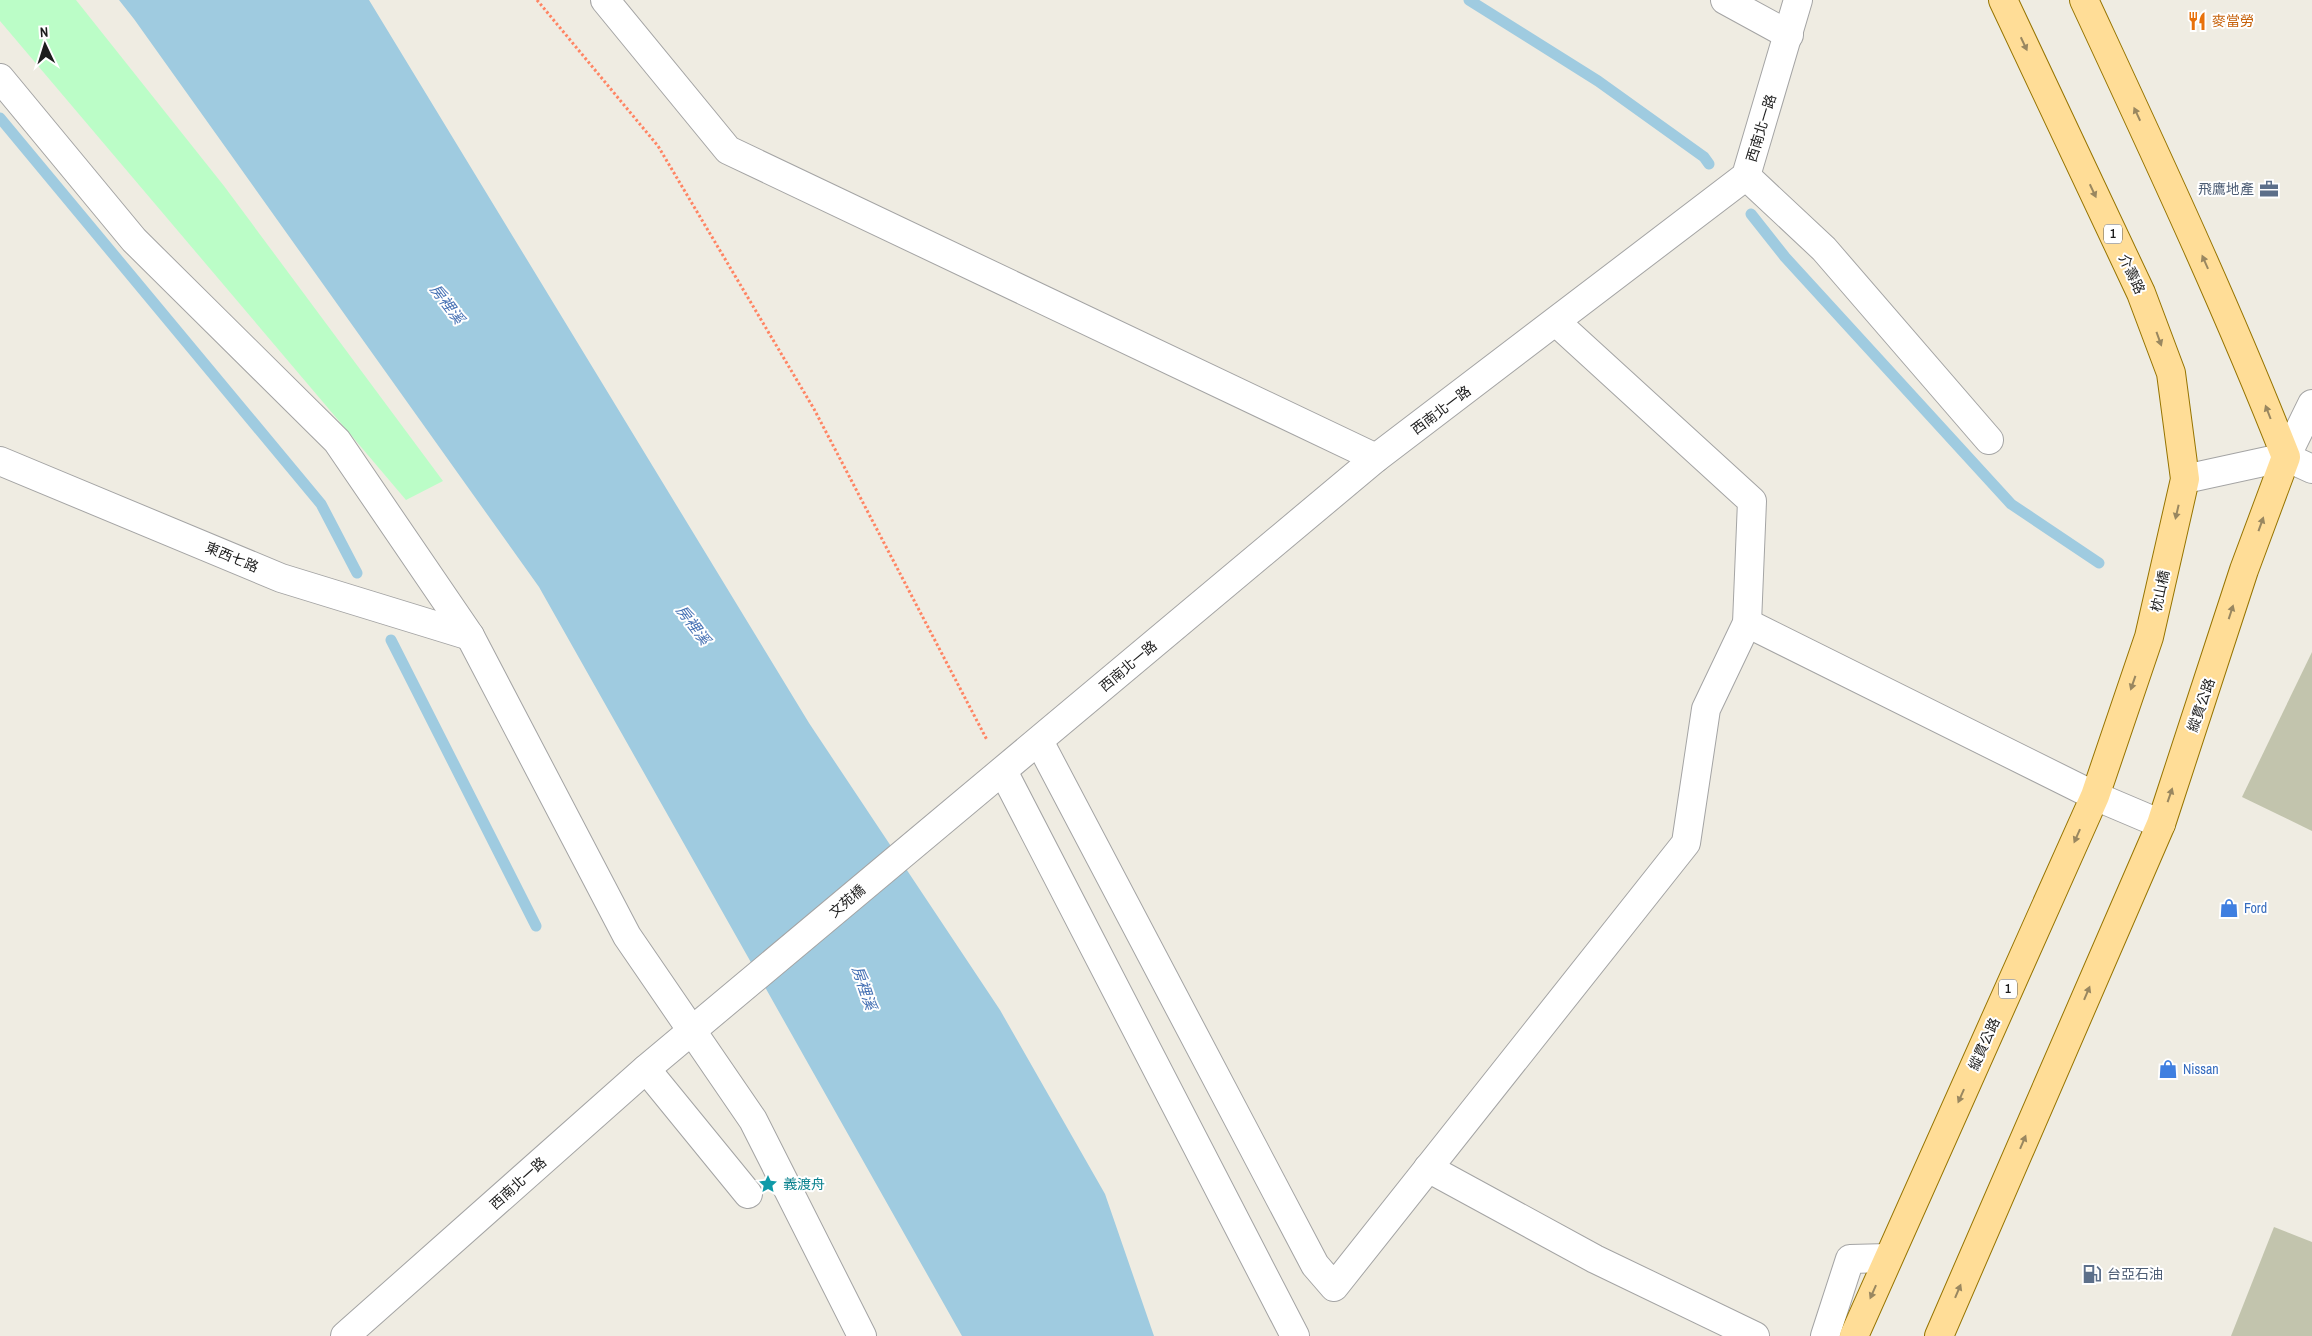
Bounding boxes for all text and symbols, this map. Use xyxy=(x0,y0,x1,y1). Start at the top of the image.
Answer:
restaurant icon: 麥當勞 xyxy=(2186,10,2208,32)
place label: 麥當勞 xyxy=(2212,12,2254,30)
north arrow xyxy=(20,20,70,70)
text: N xyxy=(39,23,49,41)
one-way arrow xyxy=(2020,37,2028,51)
street label: 西南北一路 xyxy=(1742,92,1780,164)
one-way arrow xyxy=(2133,107,2141,121)
office icon: 飛鷹地產 xyxy=(2258,178,2280,200)
place label: 飛鷹地產 xyxy=(2198,180,2254,198)
one-way arrow xyxy=(2089,184,2097,198)
road number: 1 xyxy=(2104,224,2122,243)
street label: 介壽路 xyxy=(2115,251,2149,297)
one-way arrow xyxy=(2201,255,2209,269)
water label: 房裡溪 xyxy=(425,279,471,330)
one-way arrow xyxy=(2156,332,2163,347)
street label: 西南北一路 xyxy=(1408,382,1474,438)
one-way arrow xyxy=(2264,404,2272,419)
one-way arrow xyxy=(2173,504,2181,519)
one-way arrow xyxy=(2257,516,2265,531)
street label: 東西七路 xyxy=(203,538,261,576)
street label: 枕山橋 xyxy=(2147,569,2173,613)
water label: 房裡溪 xyxy=(671,600,717,651)
one-way arrow xyxy=(2227,604,2235,619)
street label: 西南北一路 xyxy=(1095,637,1161,695)
one-way arrow xyxy=(2129,676,2137,691)
street label: 縱貫公路 xyxy=(2183,676,2219,734)
one-way arrow xyxy=(2167,787,2175,802)
one-way arrow xyxy=(2072,829,2080,843)
street label: 文苑橋 xyxy=(825,881,869,921)
shop icon: Ford xyxy=(2218,897,2240,919)
place label: Ford xyxy=(2244,899,2267,917)
water label: 房裡溪 xyxy=(847,963,882,1014)
road number: 1 xyxy=(1999,980,2017,999)
one-way arrow xyxy=(2084,986,2092,1000)
street label: 縱貫公路 xyxy=(1964,1015,2004,1073)
shop icon: Nissan xyxy=(2157,1058,2179,1080)
place label: Nissan xyxy=(2183,1060,2219,1078)
one-way arrow xyxy=(1956,1089,1964,1103)
one-way arrow xyxy=(2019,1135,2027,1149)
street label: 西南北一路 xyxy=(486,1153,550,1213)
place icon: 義渡舟 xyxy=(757,1173,779,1195)
place label: 義渡舟 xyxy=(783,1175,825,1193)
fuel station icon: 台亞石油 xyxy=(2081,1263,2103,1285)
place label: 台亞石油 xyxy=(2107,1265,2163,1283)
one-way arrow xyxy=(1954,1284,1962,1298)
one-way arrow xyxy=(1869,1285,1877,1299)

